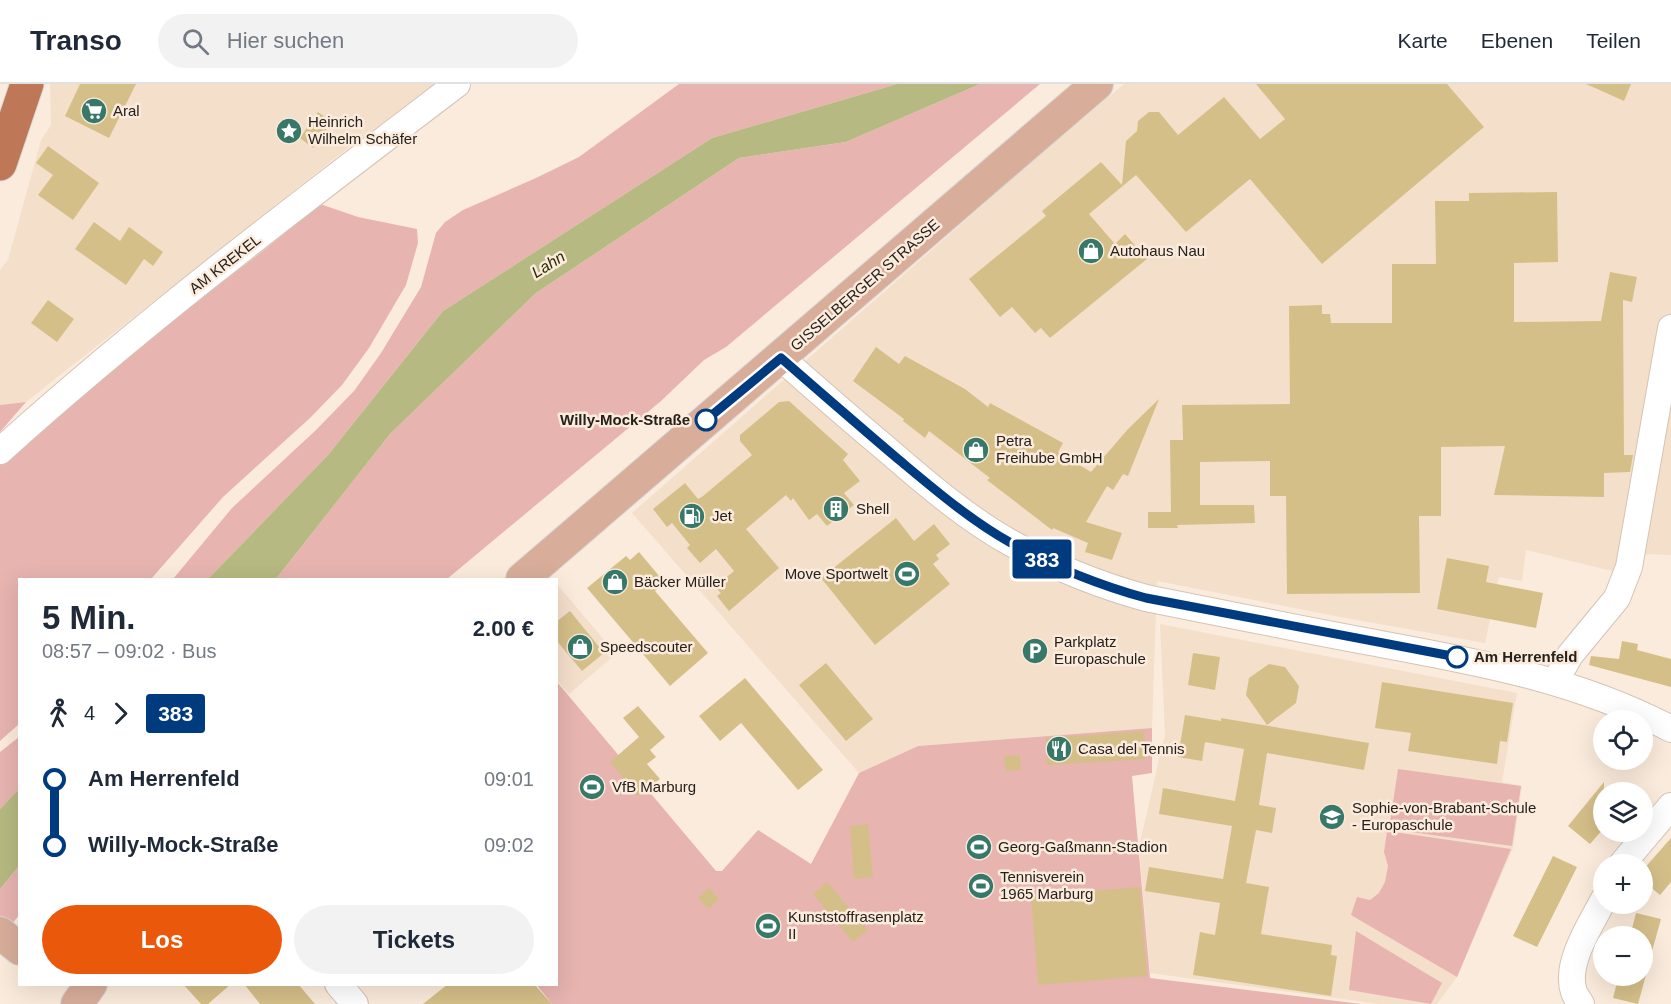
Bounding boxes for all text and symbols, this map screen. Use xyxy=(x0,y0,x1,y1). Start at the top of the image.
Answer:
search box xyxy=(158,14,578,68)
text: Transo xyxy=(30,25,122,56)
icon: search xyxy=(179,25,212,58)
text: Hier suchen xyxy=(227,28,344,53)
text: Karte xyxy=(1398,29,1448,52)
text: Ebenen xyxy=(1481,29,1553,52)
text: Teilen xyxy=(1586,29,1641,52)
supermarket icon: Aral xyxy=(79,96,109,126)
place label: Aral xyxy=(113,102,140,119)
place label: Heinrich Wilhelm Schäfer xyxy=(308,113,417,147)
place icon: Heinrich Wilhelm Schäfer xyxy=(274,116,304,146)
street label: GISSELBERGER STRASSE xyxy=(787,215,943,354)
street label: AM KREKEL xyxy=(186,230,264,297)
shop icon: Autohaus Nau xyxy=(1076,236,1106,266)
place label: Autohaus Nau xyxy=(1110,242,1205,259)
water label: Lahn xyxy=(529,248,568,281)
marker: Willy-Mock-Straße xyxy=(695,409,717,431)
place label: Willy-Mock-Straße xyxy=(560,411,690,428)
place label: Petra Freihube GmbH xyxy=(996,432,1103,466)
shop icon: Petra Freihube GmbH xyxy=(961,435,991,465)
building icon: Shell xyxy=(821,494,851,524)
place label: Shell xyxy=(856,500,889,517)
fuel station icon: Jet xyxy=(677,501,707,531)
place label: Jet xyxy=(712,507,733,524)
line badge: 383 xyxy=(1008,540,1076,578)
text: 383 xyxy=(1024,548,1060,571)
sports icon: Move Sportwelt xyxy=(892,559,922,589)
place label: Move Sportwelt xyxy=(785,565,889,582)
shop icon: Bäcker Müller xyxy=(600,567,630,597)
place label: Bäcker Müller xyxy=(634,573,726,590)
text: 5 Min. xyxy=(42,599,136,636)
text: 2.00 € xyxy=(473,616,534,641)
shop icon: Speedscouter xyxy=(565,632,595,662)
place label: Parkplatz Europaschule xyxy=(1054,633,1146,667)
parking icon: Parkplatz Europaschule xyxy=(1020,636,1050,666)
place label: Speedscouter xyxy=(600,638,693,655)
text: 08:57 – 09:02 · Bus xyxy=(42,640,217,662)
marker: Am Herrenfeld xyxy=(1446,646,1468,668)
place label: Am Herrenfeld xyxy=(1474,648,1577,665)
icon: walk xyxy=(42,697,75,730)
icon: forward xyxy=(104,697,137,730)
text: 4 xyxy=(84,702,95,724)
text: 383 xyxy=(158,702,193,725)
map controls xyxy=(1593,710,1653,986)
button: locate xyxy=(1593,710,1653,770)
restaurant icon: Casa del Tennis xyxy=(1044,734,1074,764)
place label: Casa del Tennis xyxy=(1078,740,1184,757)
text: Am Herrenfeld xyxy=(88,766,240,791)
text: 09:01 xyxy=(484,768,534,790)
sports icon: VfB Marburg xyxy=(577,772,607,802)
place label: VfB Marburg xyxy=(612,778,696,795)
button: layers xyxy=(1593,782,1653,842)
place label: Sophie-von-Brabant-Schule - Europaschule xyxy=(1352,799,1536,833)
school or university icon: Sophie-von-Brabant-Schule - Europaschule xyxy=(1317,802,1347,832)
text: Willy-Mock-Straße xyxy=(88,832,279,857)
sports icon: Georg-Gaßmann-Stadion xyxy=(964,832,994,862)
text: 09:02 xyxy=(484,834,534,856)
place label: Georg-Gaßmann-Stadion xyxy=(998,838,1167,855)
button: + xyxy=(1593,854,1653,914)
place label: Tennisverein 1965 Marburg xyxy=(1000,868,1093,902)
sports icon: Tennisverein 1965 Marburg xyxy=(966,871,996,901)
button: Los xyxy=(42,905,282,974)
button: Tickets xyxy=(294,905,534,974)
place label: Kunststoffrasenplatz II xyxy=(788,908,924,942)
sports icon: Kunststoffrasenplatz II xyxy=(753,911,783,941)
button: − xyxy=(1593,926,1653,986)

